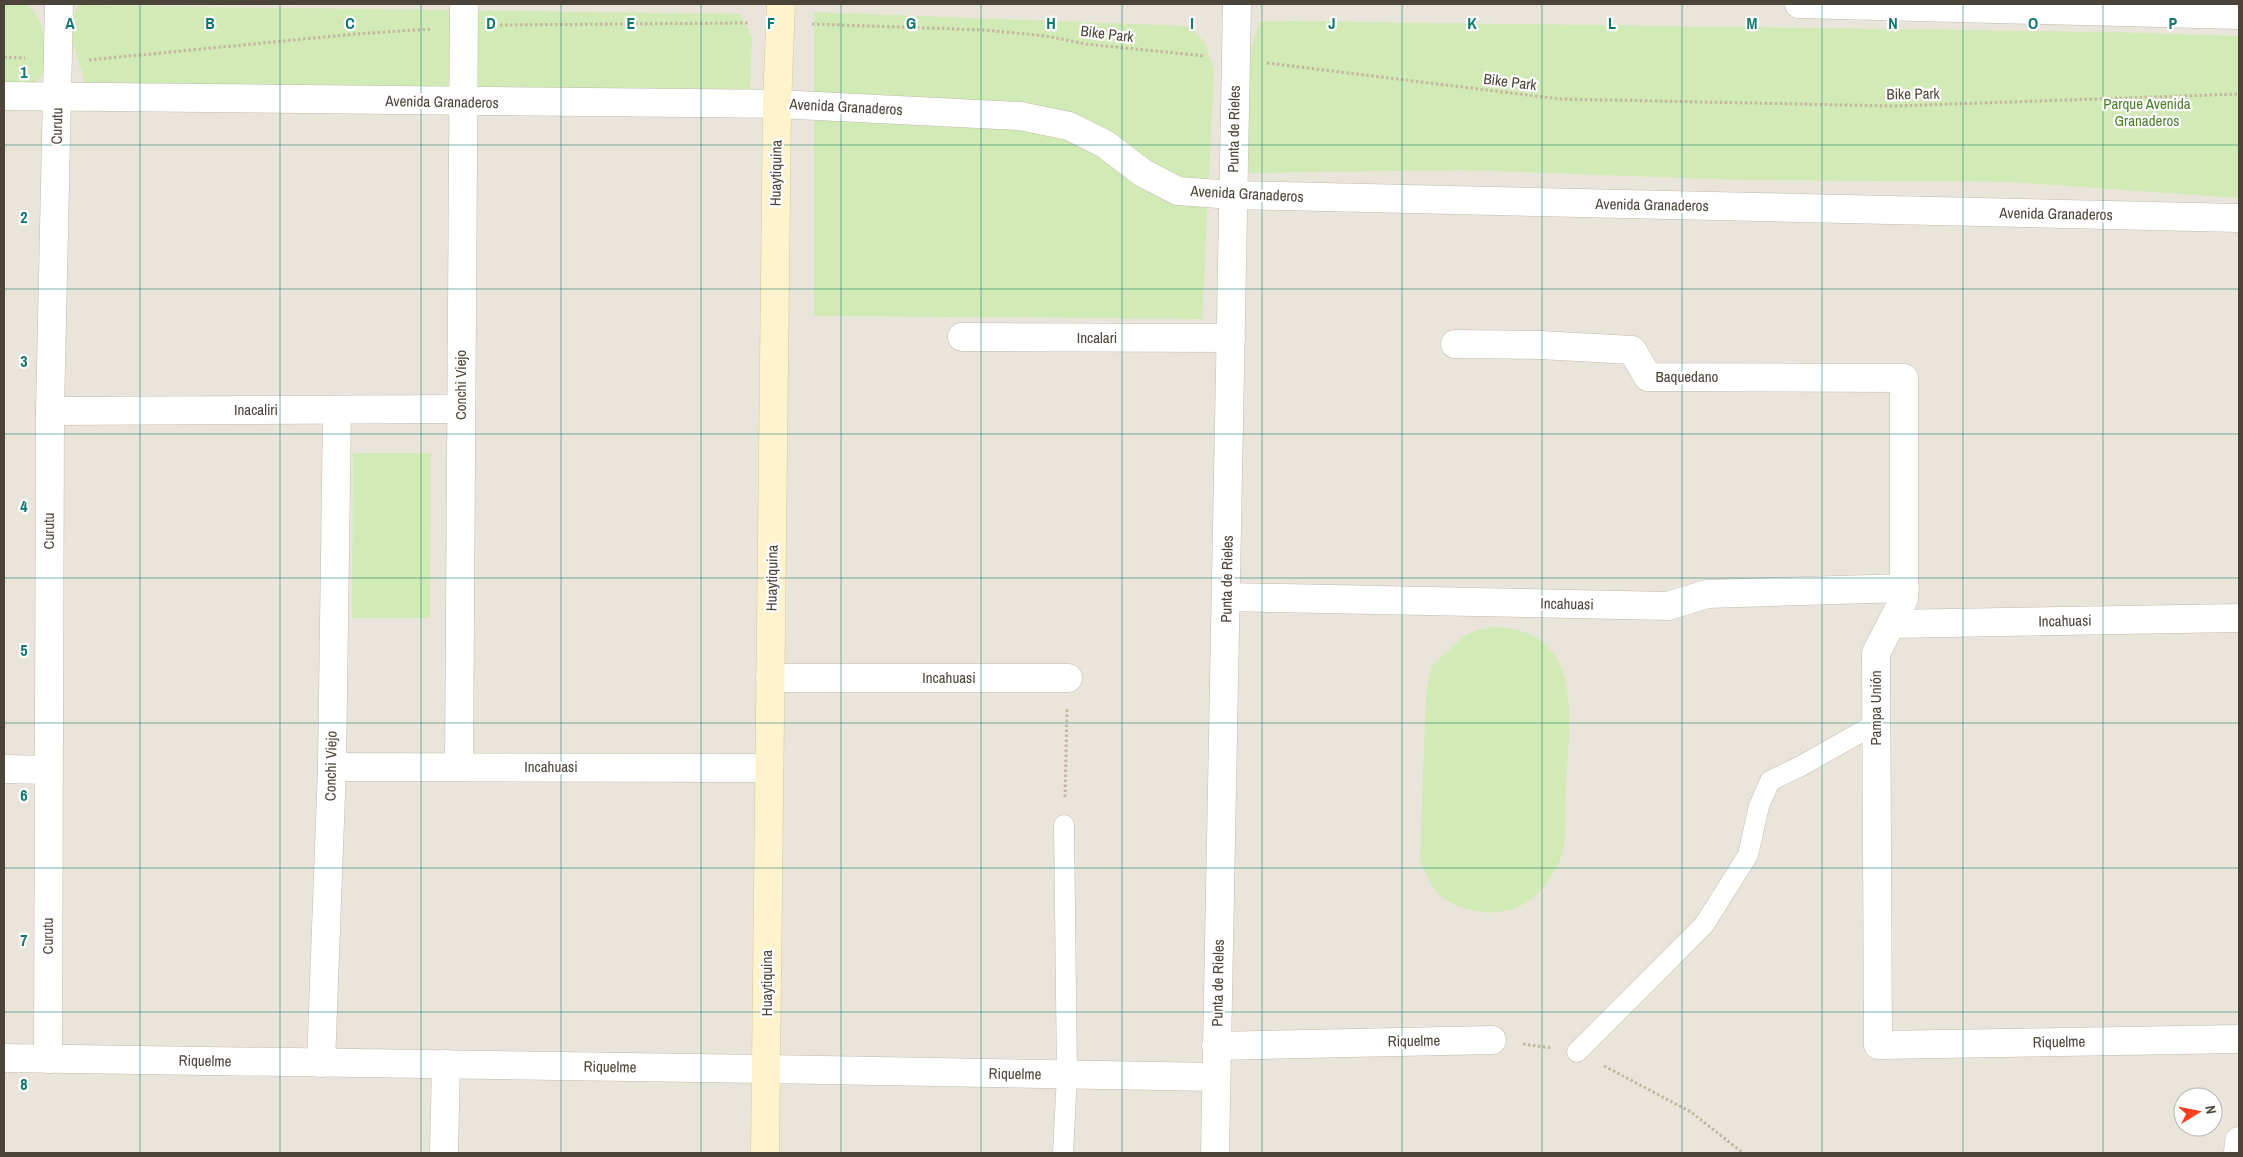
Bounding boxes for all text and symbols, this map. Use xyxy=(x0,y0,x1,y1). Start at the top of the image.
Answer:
text: A xyxy=(65,12,75,34)
text: B xyxy=(205,12,215,34)
text: C xyxy=(345,12,355,34)
text: D xyxy=(486,12,496,34)
text: E xyxy=(627,12,636,34)
text: F xyxy=(767,12,775,34)
text: G xyxy=(906,12,916,34)
text: H xyxy=(1046,12,1056,34)
text: I xyxy=(1190,12,1194,34)
text: J xyxy=(1328,12,1336,34)
text: K xyxy=(1467,12,1477,34)
text: L xyxy=(1608,12,1616,34)
text: M xyxy=(1747,12,1758,34)
text: N xyxy=(1888,12,1898,34)
text: O xyxy=(2028,12,2038,34)
text: P xyxy=(2169,12,2178,34)
street label: Bike Park xyxy=(1079,20,1136,47)
text: 1 xyxy=(20,61,28,83)
street label: Bike Park xyxy=(1482,68,1539,95)
street label: Bike Park xyxy=(1886,83,1941,104)
street label: Punta de Rieles xyxy=(1222,85,1245,173)
street label: Avenida Granaderos xyxy=(384,90,499,113)
street label: Avenida Granaderos xyxy=(788,93,903,120)
park label: Parque Avenida Granaderos xyxy=(2103,93,2191,131)
street label: Curutu xyxy=(46,107,67,145)
street label: Huaytiquina xyxy=(764,139,787,206)
street label: Avenida Granaderos xyxy=(1189,180,1304,207)
street label: Avenida Granaderos xyxy=(1594,193,1709,216)
street label: Avenida Granaderos xyxy=(1998,202,2113,225)
text: 2 xyxy=(20,206,28,228)
street label: Incalari xyxy=(1077,327,1117,348)
text: 3 xyxy=(20,350,28,372)
street label: Conchi Viejo xyxy=(450,350,471,420)
street label: Baquedano xyxy=(1656,366,1719,387)
street label: Inacaliri xyxy=(234,399,278,420)
text: 4 xyxy=(20,495,28,517)
street label: Curutu xyxy=(38,513,59,549)
street label: Punta de Rieles xyxy=(1215,535,1238,623)
street label: Huaytiquina xyxy=(760,544,783,611)
street label: Incahuasi xyxy=(1540,593,1594,614)
street label: Incahuasi xyxy=(2038,610,2092,631)
text: 5 xyxy=(20,639,28,661)
street label: Incahuasi xyxy=(922,667,976,688)
street label: Pampa Unión xyxy=(1865,670,1886,746)
street label: Conchi Viejo xyxy=(319,731,342,801)
street label: Incahuasi xyxy=(524,756,578,777)
text: 6 xyxy=(20,784,28,806)
street label: Curutu xyxy=(37,918,58,954)
text: 7 xyxy=(20,929,28,951)
street label: Punta de Rieles xyxy=(1206,939,1229,1027)
street label: Huaytiquina xyxy=(756,950,777,1016)
street label: Riquelme xyxy=(1387,1030,1441,1051)
street label: Riquelme xyxy=(2032,1031,2086,1052)
street label: Riquelme xyxy=(179,1050,232,1071)
street label: Riquelme xyxy=(584,1056,637,1077)
street label: Riquelme xyxy=(989,1063,1042,1084)
text: 8 xyxy=(20,1073,28,1095)
north arrow xyxy=(2173,1087,2223,1137)
text: N xyxy=(2201,1104,2220,1115)

